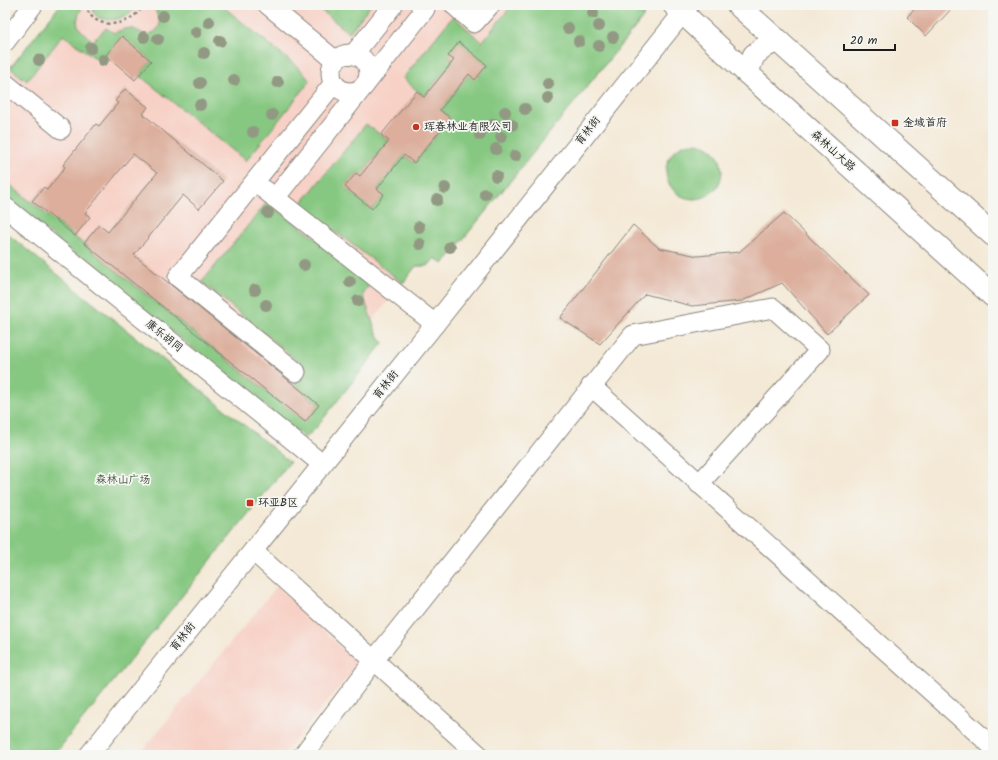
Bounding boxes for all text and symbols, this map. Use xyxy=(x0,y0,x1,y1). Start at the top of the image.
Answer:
scale bar xyxy=(844,26,895,52)
text: 20 m xyxy=(850,31,878,50)
street label: 育林街 xyxy=(571,112,606,150)
place label: 金域首府 xyxy=(903,114,947,132)
place label: 珲春林业有限公司 xyxy=(424,118,512,136)
marker: 金域首府 xyxy=(890,118,900,128)
marker: 珲春林业有限公司 xyxy=(411,122,421,132)
street label: 森林山大路 xyxy=(807,126,859,176)
street label: 康乐胡同 xyxy=(141,315,187,357)
street label: 育林街 xyxy=(369,366,404,403)
park label: 森林山广场 xyxy=(96,471,151,489)
place label: 环亚B区 xyxy=(258,494,298,512)
marker: 环亚B区 xyxy=(245,498,255,508)
street label: 育林街 xyxy=(166,618,201,655)

